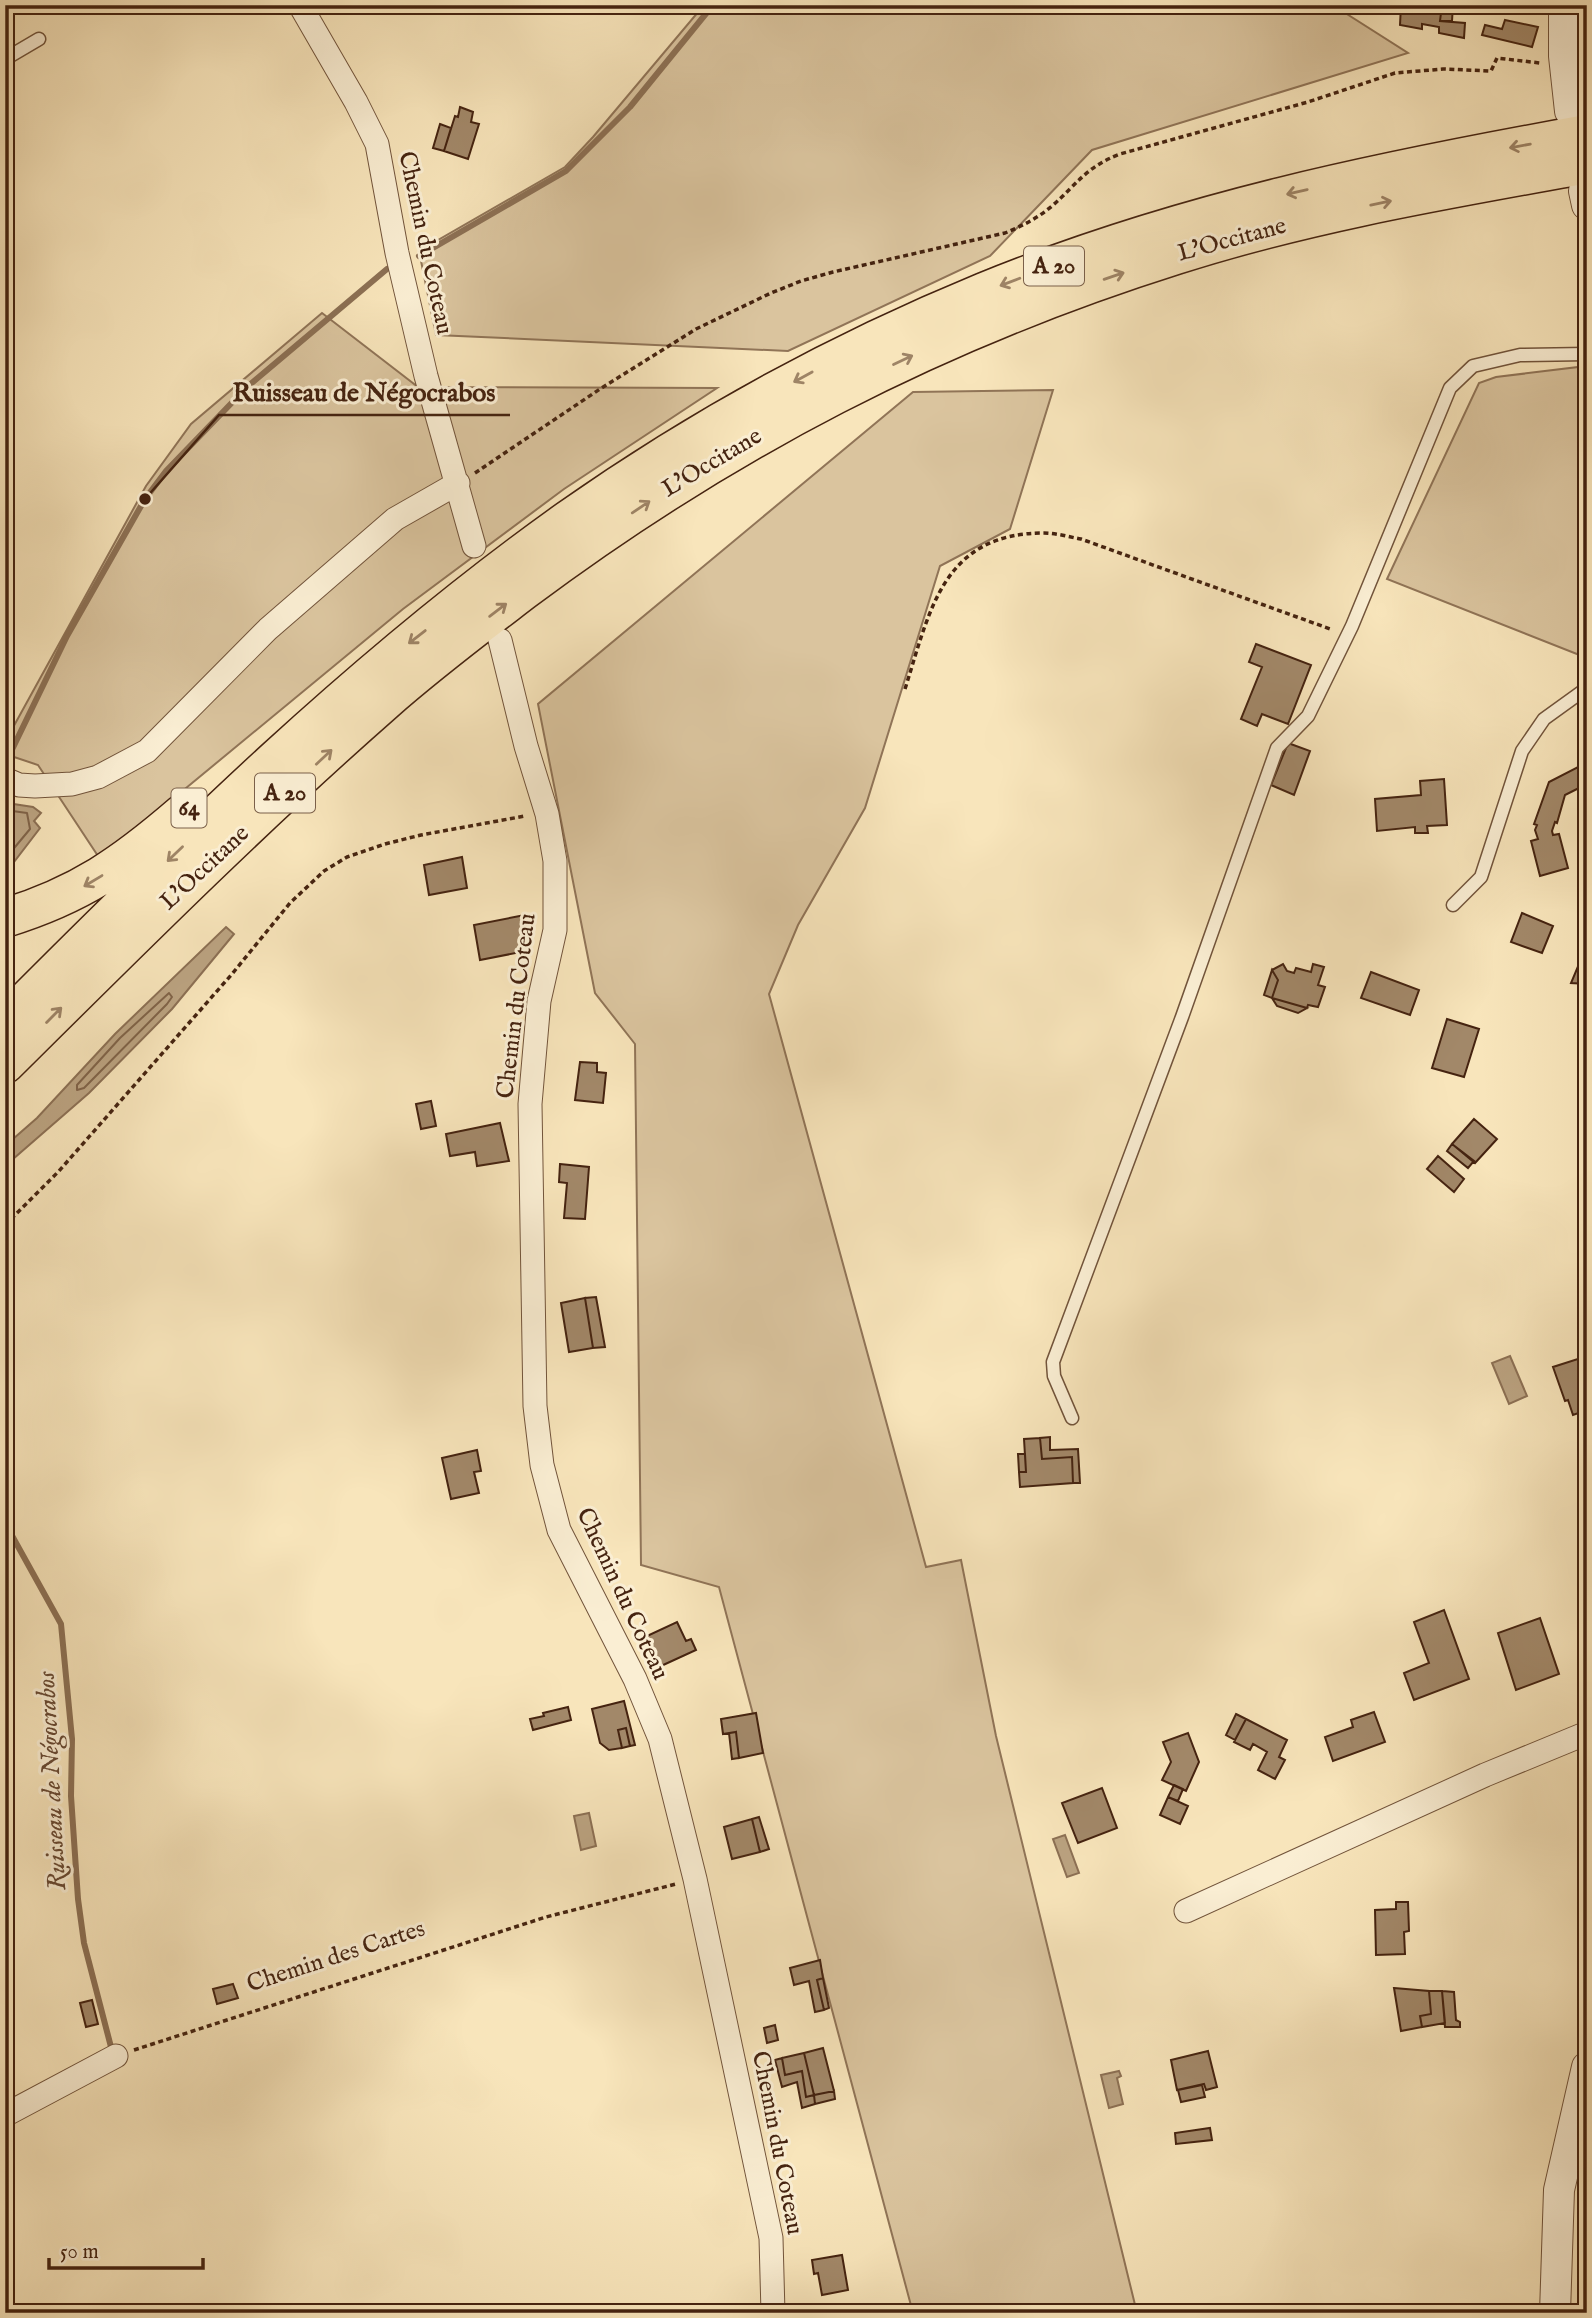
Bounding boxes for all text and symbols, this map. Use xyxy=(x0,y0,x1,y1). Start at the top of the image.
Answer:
one-way arrow xyxy=(1509,140,1532,153)
street label: Chemin du Coteau xyxy=(390,149,460,337)
one-way arrow xyxy=(1286,186,1309,199)
one-way arrow xyxy=(1369,195,1392,209)
street label: L'Occitane xyxy=(1174,211,1290,269)
road number: A 20 xyxy=(1024,246,1084,286)
one-way arrow xyxy=(1103,269,1125,281)
one-way arrow xyxy=(1000,277,1021,290)
one-way arrow xyxy=(892,353,913,366)
callout: Ruisseau de Négocrabos xyxy=(219,368,510,415)
one-way arrow xyxy=(794,370,814,384)
text: Ruisseau de Négocrabos xyxy=(233,377,495,410)
street label: L'Occitane xyxy=(656,421,768,505)
one-way arrow xyxy=(631,500,650,514)
one-way arrow xyxy=(488,603,507,617)
one-way arrow xyxy=(408,629,426,645)
one-way arrow xyxy=(315,748,332,765)
road number: A 20 xyxy=(255,774,315,813)
road number: 64 xyxy=(172,788,206,828)
street label: L'Occitane xyxy=(154,819,256,917)
one-way arrow xyxy=(166,846,183,863)
one-way arrow xyxy=(83,874,103,888)
street label: Chemin du Coteau xyxy=(490,912,544,1100)
one-way arrow xyxy=(45,1007,62,1024)
street label: Chemin du Coteau xyxy=(569,1503,675,1685)
water label: Ruisseau de Négocrabos xyxy=(30,1670,75,1891)
street label: Chemin des Cartes xyxy=(243,1914,429,2000)
street label: Chemin du Coteau xyxy=(744,2048,810,2238)
scale bar xyxy=(49,2227,203,2271)
text: 50 m xyxy=(60,2239,99,2266)

